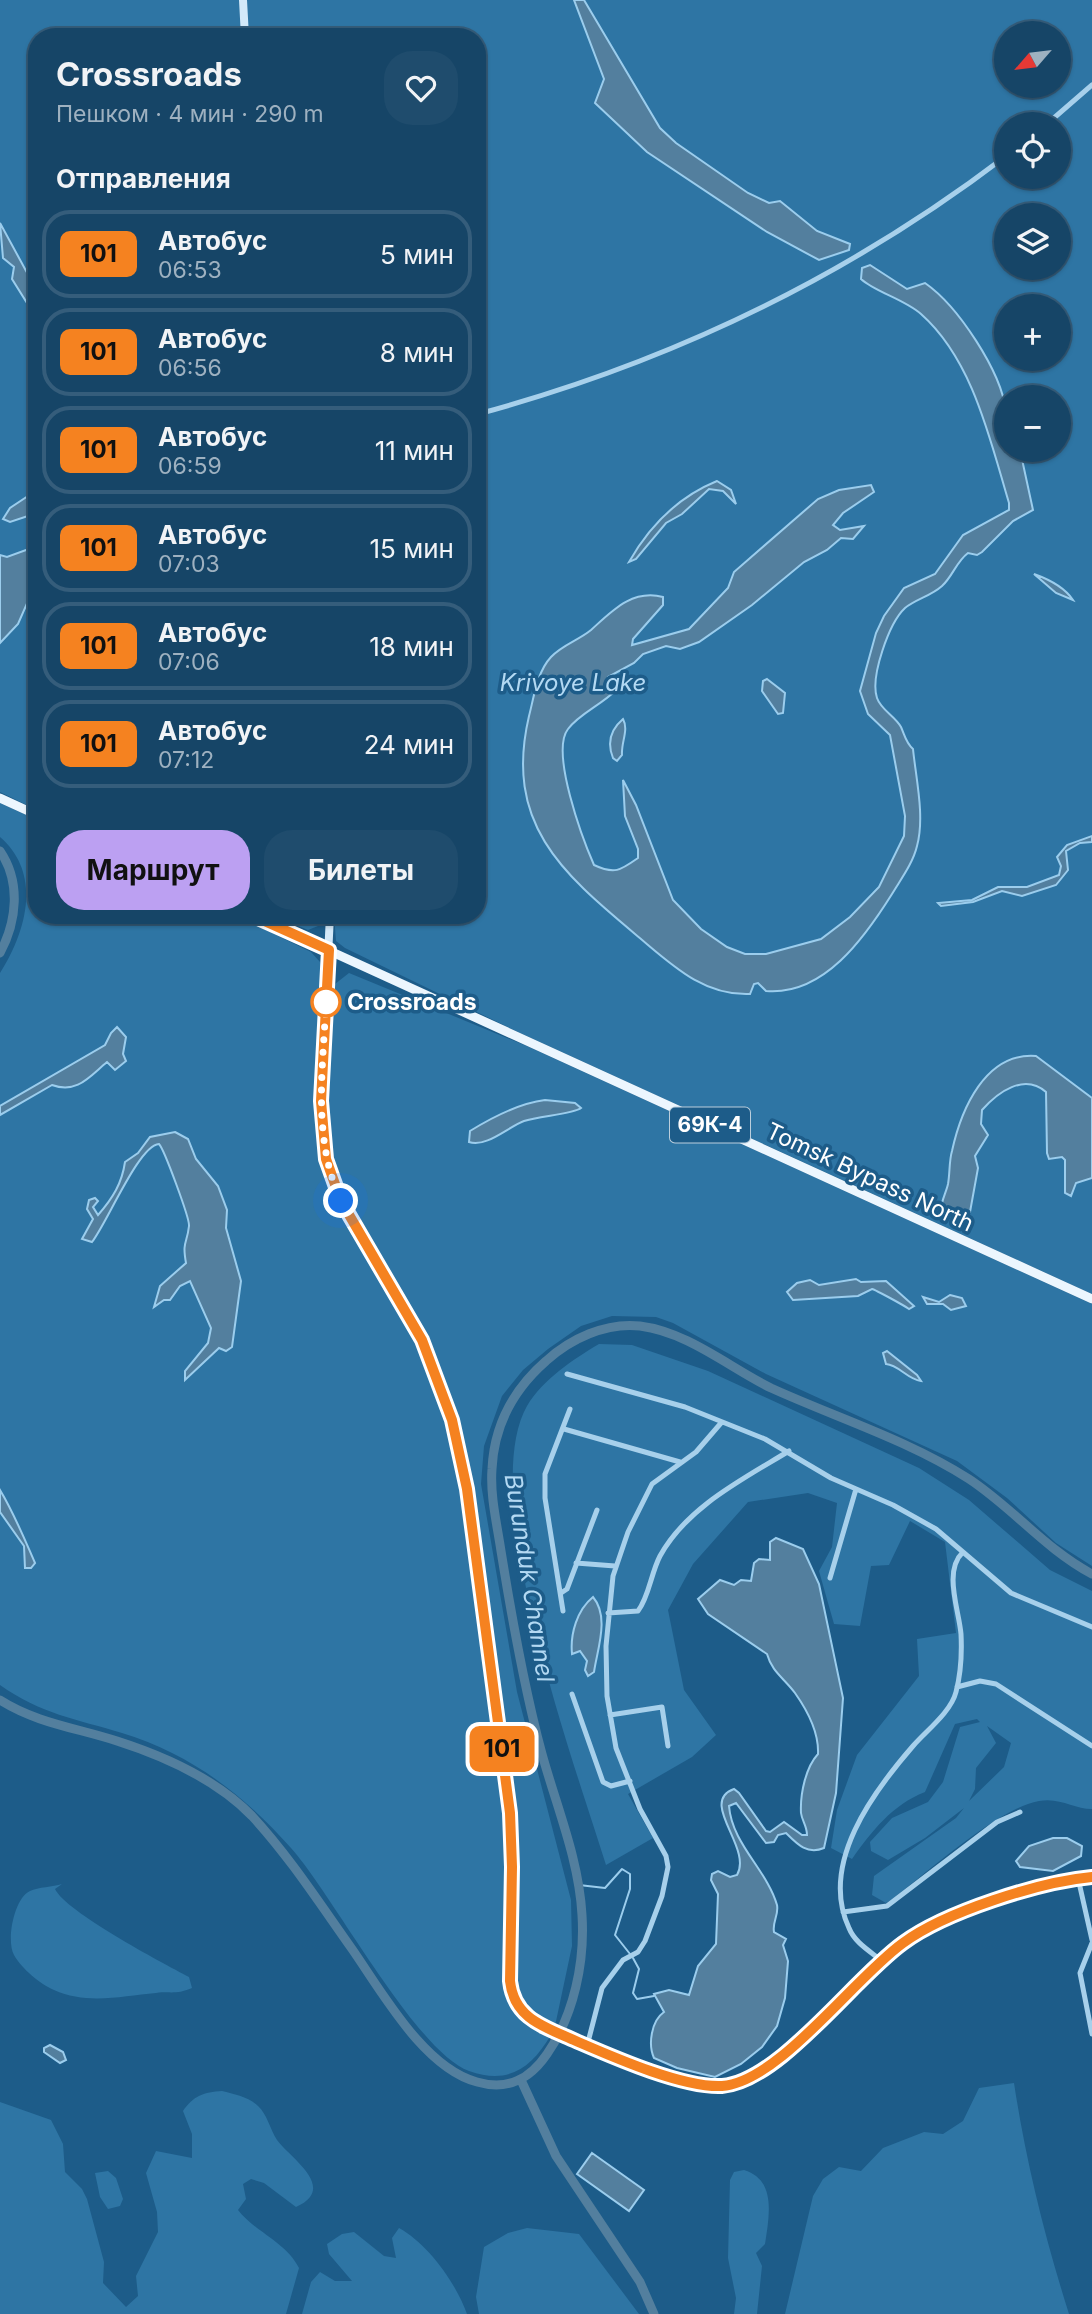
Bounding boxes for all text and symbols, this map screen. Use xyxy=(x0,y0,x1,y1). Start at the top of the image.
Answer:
north arrow xyxy=(994,21,1071,98)
map controls xyxy=(994,21,1071,462)
button: heart xyxy=(384,51,458,125)
text: Crossroads xyxy=(56,54,242,94)
text: Пешком · 4 мин · 290 m xyxy=(56,100,324,128)
button: locate xyxy=(994,112,1071,189)
text: Отправления xyxy=(56,163,231,194)
button: layers xyxy=(994,203,1071,280)
text: Автобус xyxy=(158,225,267,256)
text: 101 xyxy=(80,239,117,268)
text: 5 мин xyxy=(380,239,454,270)
text: 06:53 xyxy=(158,256,222,284)
button: + xyxy=(994,294,1071,371)
text: Автобус xyxy=(158,323,267,354)
text: 101 xyxy=(80,337,117,366)
text: 8 мин xyxy=(380,337,454,368)
text: 06:56 xyxy=(158,354,222,382)
button: − xyxy=(994,385,1071,462)
text: Автобус xyxy=(158,421,267,452)
text: 101 xyxy=(80,435,117,464)
text: 11 мин xyxy=(375,435,454,466)
text: 06:59 xyxy=(158,452,222,480)
text: Автобус xyxy=(158,519,267,550)
text: 101 xyxy=(80,533,117,562)
text: 15 мин xyxy=(370,533,454,564)
text: 07:03 xyxy=(158,550,220,578)
text: Автобус xyxy=(158,617,267,648)
text: 101 xyxy=(80,631,117,660)
text: 18 мин xyxy=(369,631,454,662)
text: 07:06 xyxy=(158,648,220,676)
water label: Krivoye Lake xyxy=(500,668,646,697)
text: Автобус xyxy=(158,715,267,746)
text: 101 xyxy=(80,729,117,758)
text: 24 мин xyxy=(364,729,454,760)
text: 07:12 xyxy=(158,746,214,774)
button: Маршрут xyxy=(56,830,250,910)
button: Билеты xyxy=(264,830,458,910)
marker: Crossroads xyxy=(311,987,341,1017)
place label: Crossroads xyxy=(347,988,477,1016)
road number: 69К-4 xyxy=(670,1108,750,1142)
street label: Tomsk Bypass North xyxy=(762,1117,978,1237)
your location xyxy=(323,1183,358,1218)
water label: Burunduk Channel xyxy=(499,1472,560,1684)
line badge: 101 xyxy=(462,1726,542,1772)
text: 101 xyxy=(484,1734,520,1763)

